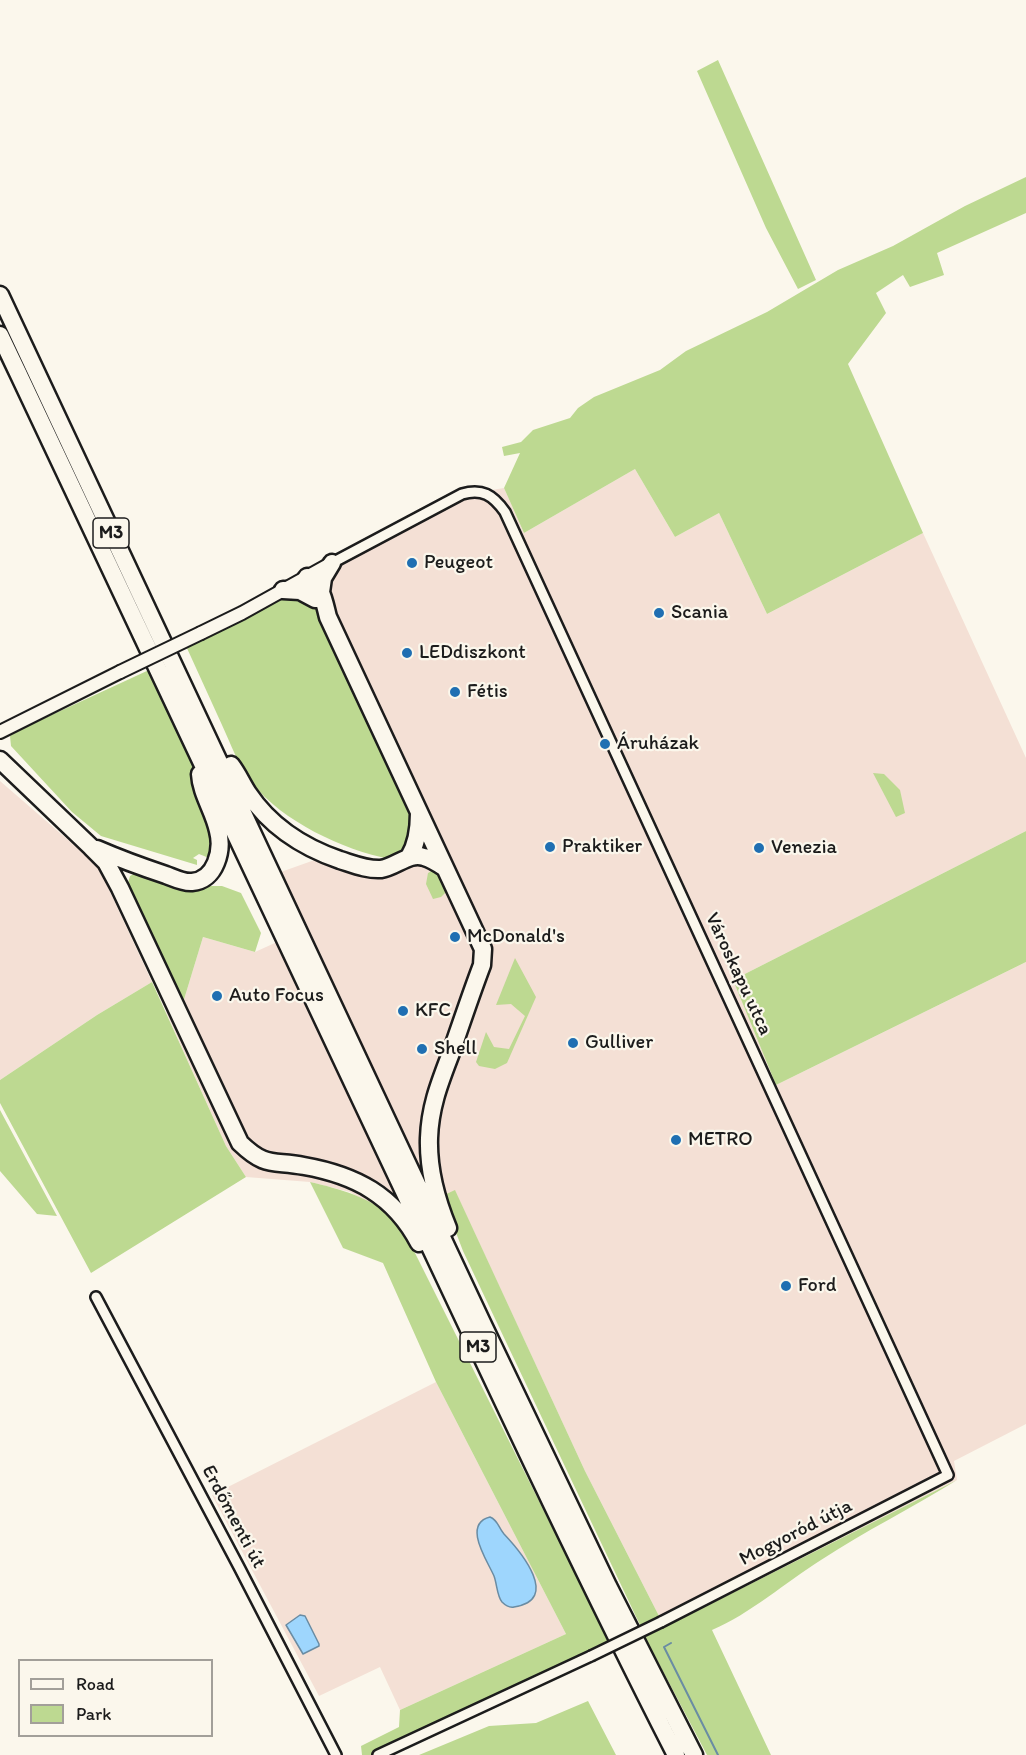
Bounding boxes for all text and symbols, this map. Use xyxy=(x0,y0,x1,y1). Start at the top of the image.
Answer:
road number: M3 xyxy=(93,518,129,548)
place label: Peugeot xyxy=(424,551,493,575)
marker: Peugeot xyxy=(405,556,419,570)
place label: Scania xyxy=(671,601,728,625)
marker: Scania xyxy=(652,606,666,620)
place label: LEDdiszkont xyxy=(419,641,526,665)
marker: LEDdiszkont xyxy=(400,646,414,660)
place label: Fétis xyxy=(467,680,508,704)
marker: Fétis xyxy=(448,685,462,699)
place label: Áruházak xyxy=(617,732,699,756)
marker: Áruházak xyxy=(598,737,612,751)
place label: Praktiker xyxy=(562,835,642,859)
place label: Venezia xyxy=(771,836,837,860)
marker: Praktiker xyxy=(543,840,557,854)
marker: Venezia xyxy=(752,841,766,855)
street label: Városkapu utca xyxy=(699,909,777,1039)
place label: McDonald's xyxy=(467,925,565,949)
marker: McDonald's xyxy=(448,930,462,944)
place label: Auto Focus xyxy=(229,984,324,1008)
marker: Auto Focus xyxy=(210,989,224,1003)
place label: KFC xyxy=(415,999,451,1023)
marker: KFC xyxy=(396,1004,410,1018)
place label: Gulliver xyxy=(585,1031,653,1055)
marker: Gulliver xyxy=(566,1036,580,1050)
place label: Shell xyxy=(434,1037,477,1061)
marker: Shell xyxy=(415,1042,429,1056)
place label: METRO xyxy=(688,1128,753,1152)
marker: METRO xyxy=(669,1133,683,1147)
place label: Ford xyxy=(798,1274,836,1298)
marker: Ford xyxy=(779,1279,793,1293)
road number: M3 xyxy=(460,1332,496,1362)
street label: Erdőmenti út xyxy=(196,1461,270,1573)
street label: Mogyoród útja xyxy=(736,1494,856,1572)
legend xyxy=(18,1659,213,1737)
text: Road xyxy=(76,1673,115,1695)
text: Park xyxy=(76,1703,111,1725)

